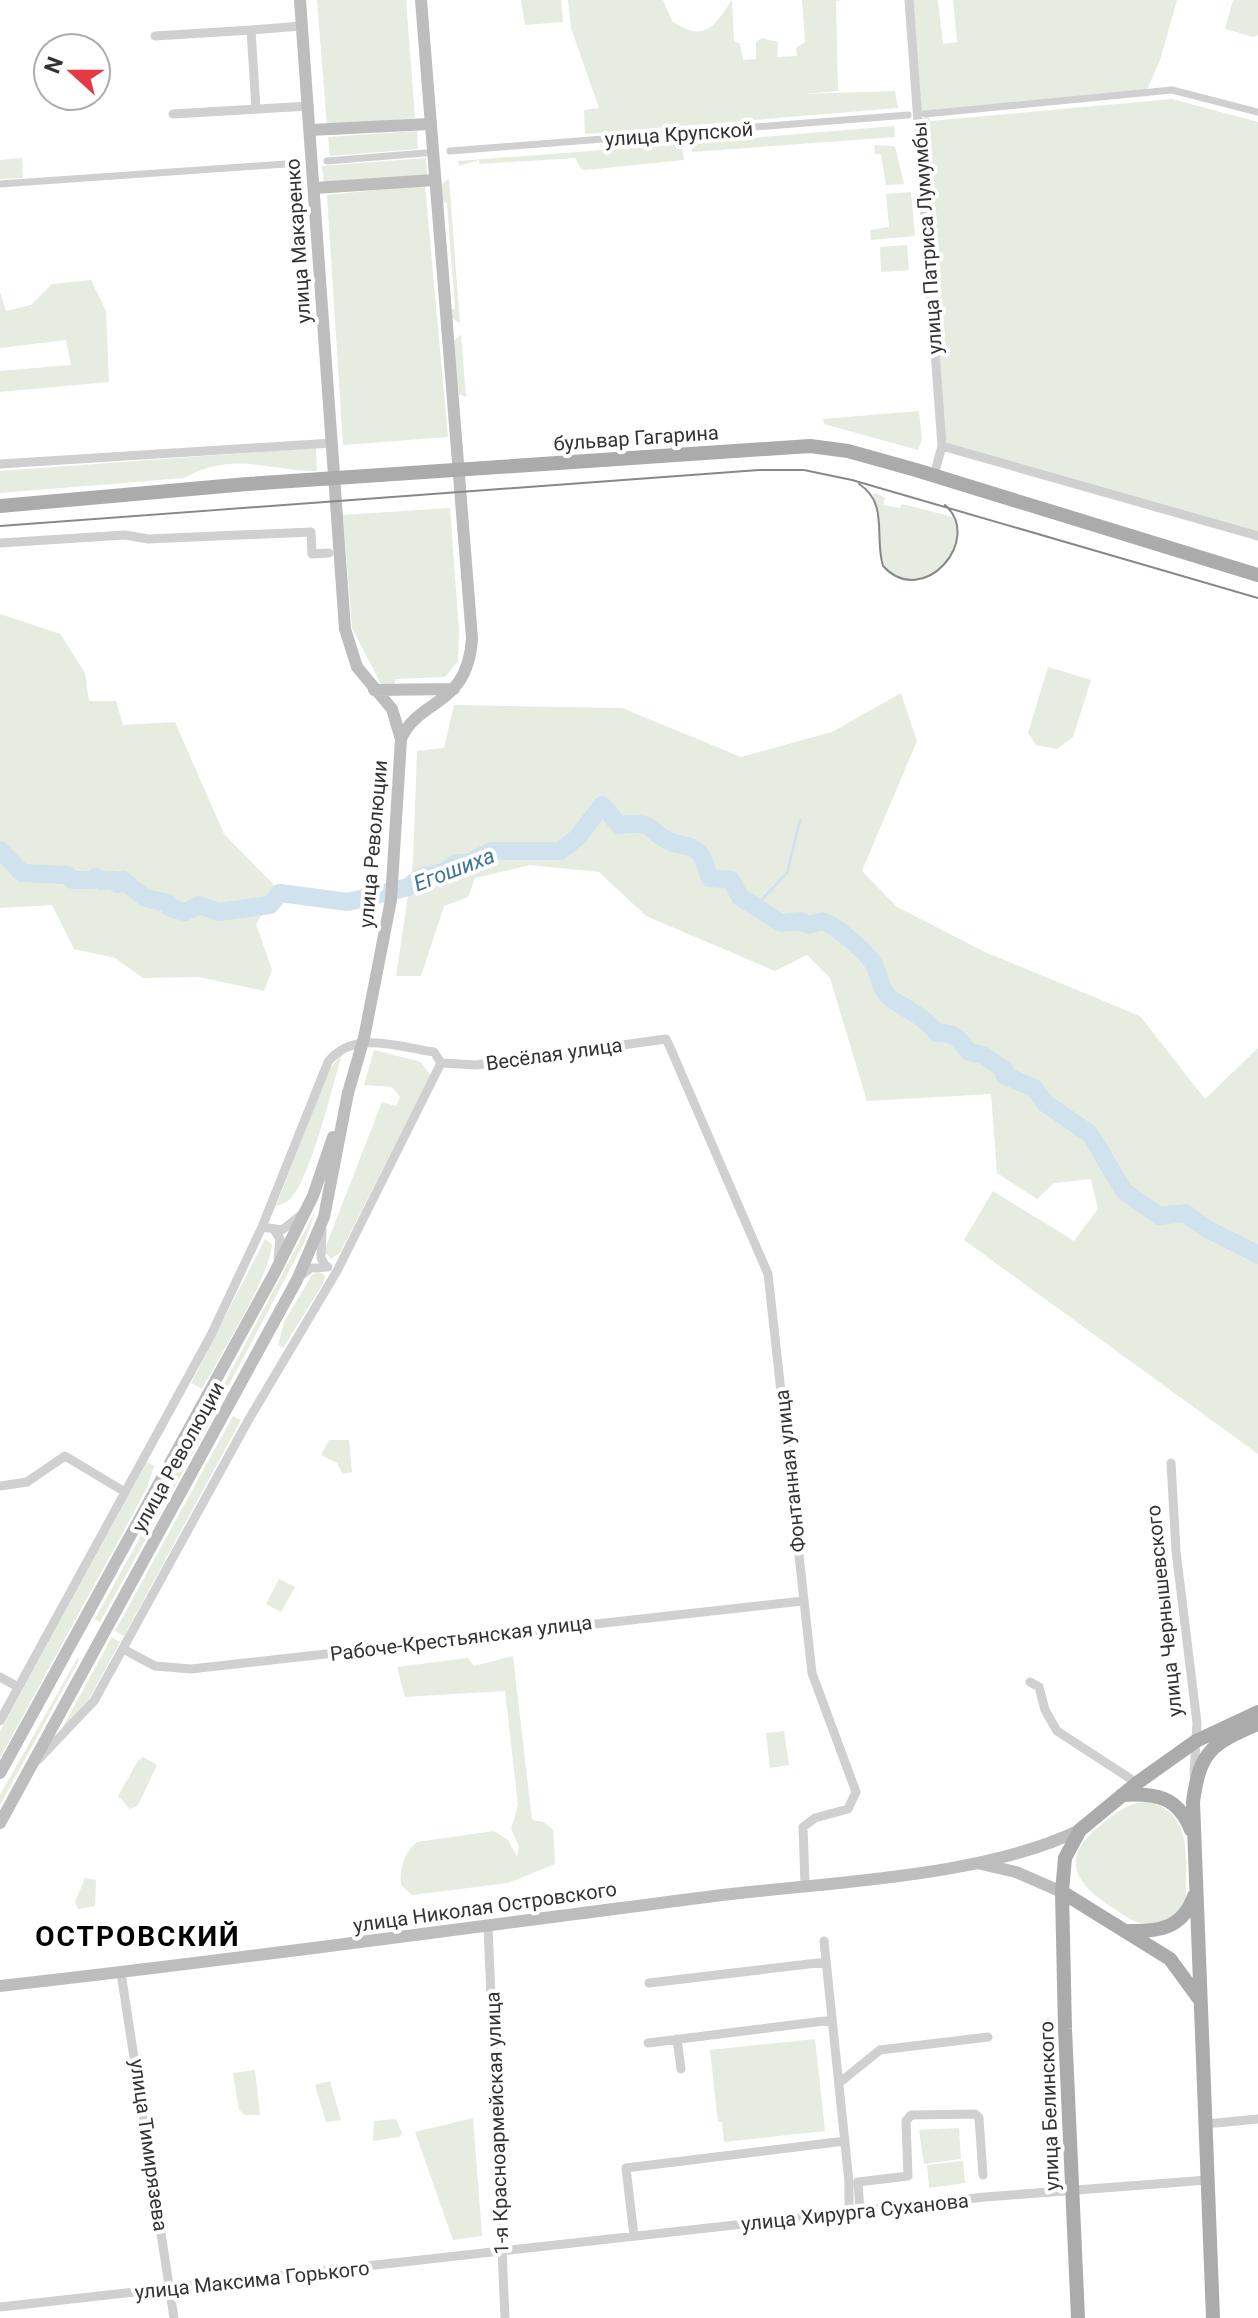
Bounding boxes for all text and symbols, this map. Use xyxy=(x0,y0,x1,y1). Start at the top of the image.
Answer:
north arrow xyxy=(32,32,112,112)
text: N xyxy=(39,53,68,77)
street label: улица Крупской xyxy=(604,117,754,151)
street label: улица Патриса Лумумбы xyxy=(907,121,947,355)
street label: улица Макаренко xyxy=(280,158,316,324)
street label: бульвар Гагарина xyxy=(553,420,719,456)
street label: улица Революции xyxy=(354,759,392,929)
water label: Егошиха xyxy=(410,843,498,896)
street label: Весёлая улица xyxy=(484,1033,624,1075)
street label: улица Революции xyxy=(127,1378,229,1536)
street label: Фонтанная улица xyxy=(770,1388,810,1554)
street label: улица Чернышевского xyxy=(1141,1504,1187,1718)
street label: Рабоче-Крестьянская улица xyxy=(329,1610,593,1666)
street label: улица Николая Островского xyxy=(352,1877,618,1937)
district label: ОСТРОВСКИЙ xyxy=(35,1920,241,1953)
street label: 1-я Красноармейская улица xyxy=(480,1991,514,2255)
street label: улица Белинского xyxy=(1034,2021,1064,2191)
street label: улица Тимирязева xyxy=(125,2057,173,2233)
street label: улица Хирурга Суханова xyxy=(740,2188,970,2236)
street label: улица Максима Горького xyxy=(133,2256,371,2304)

